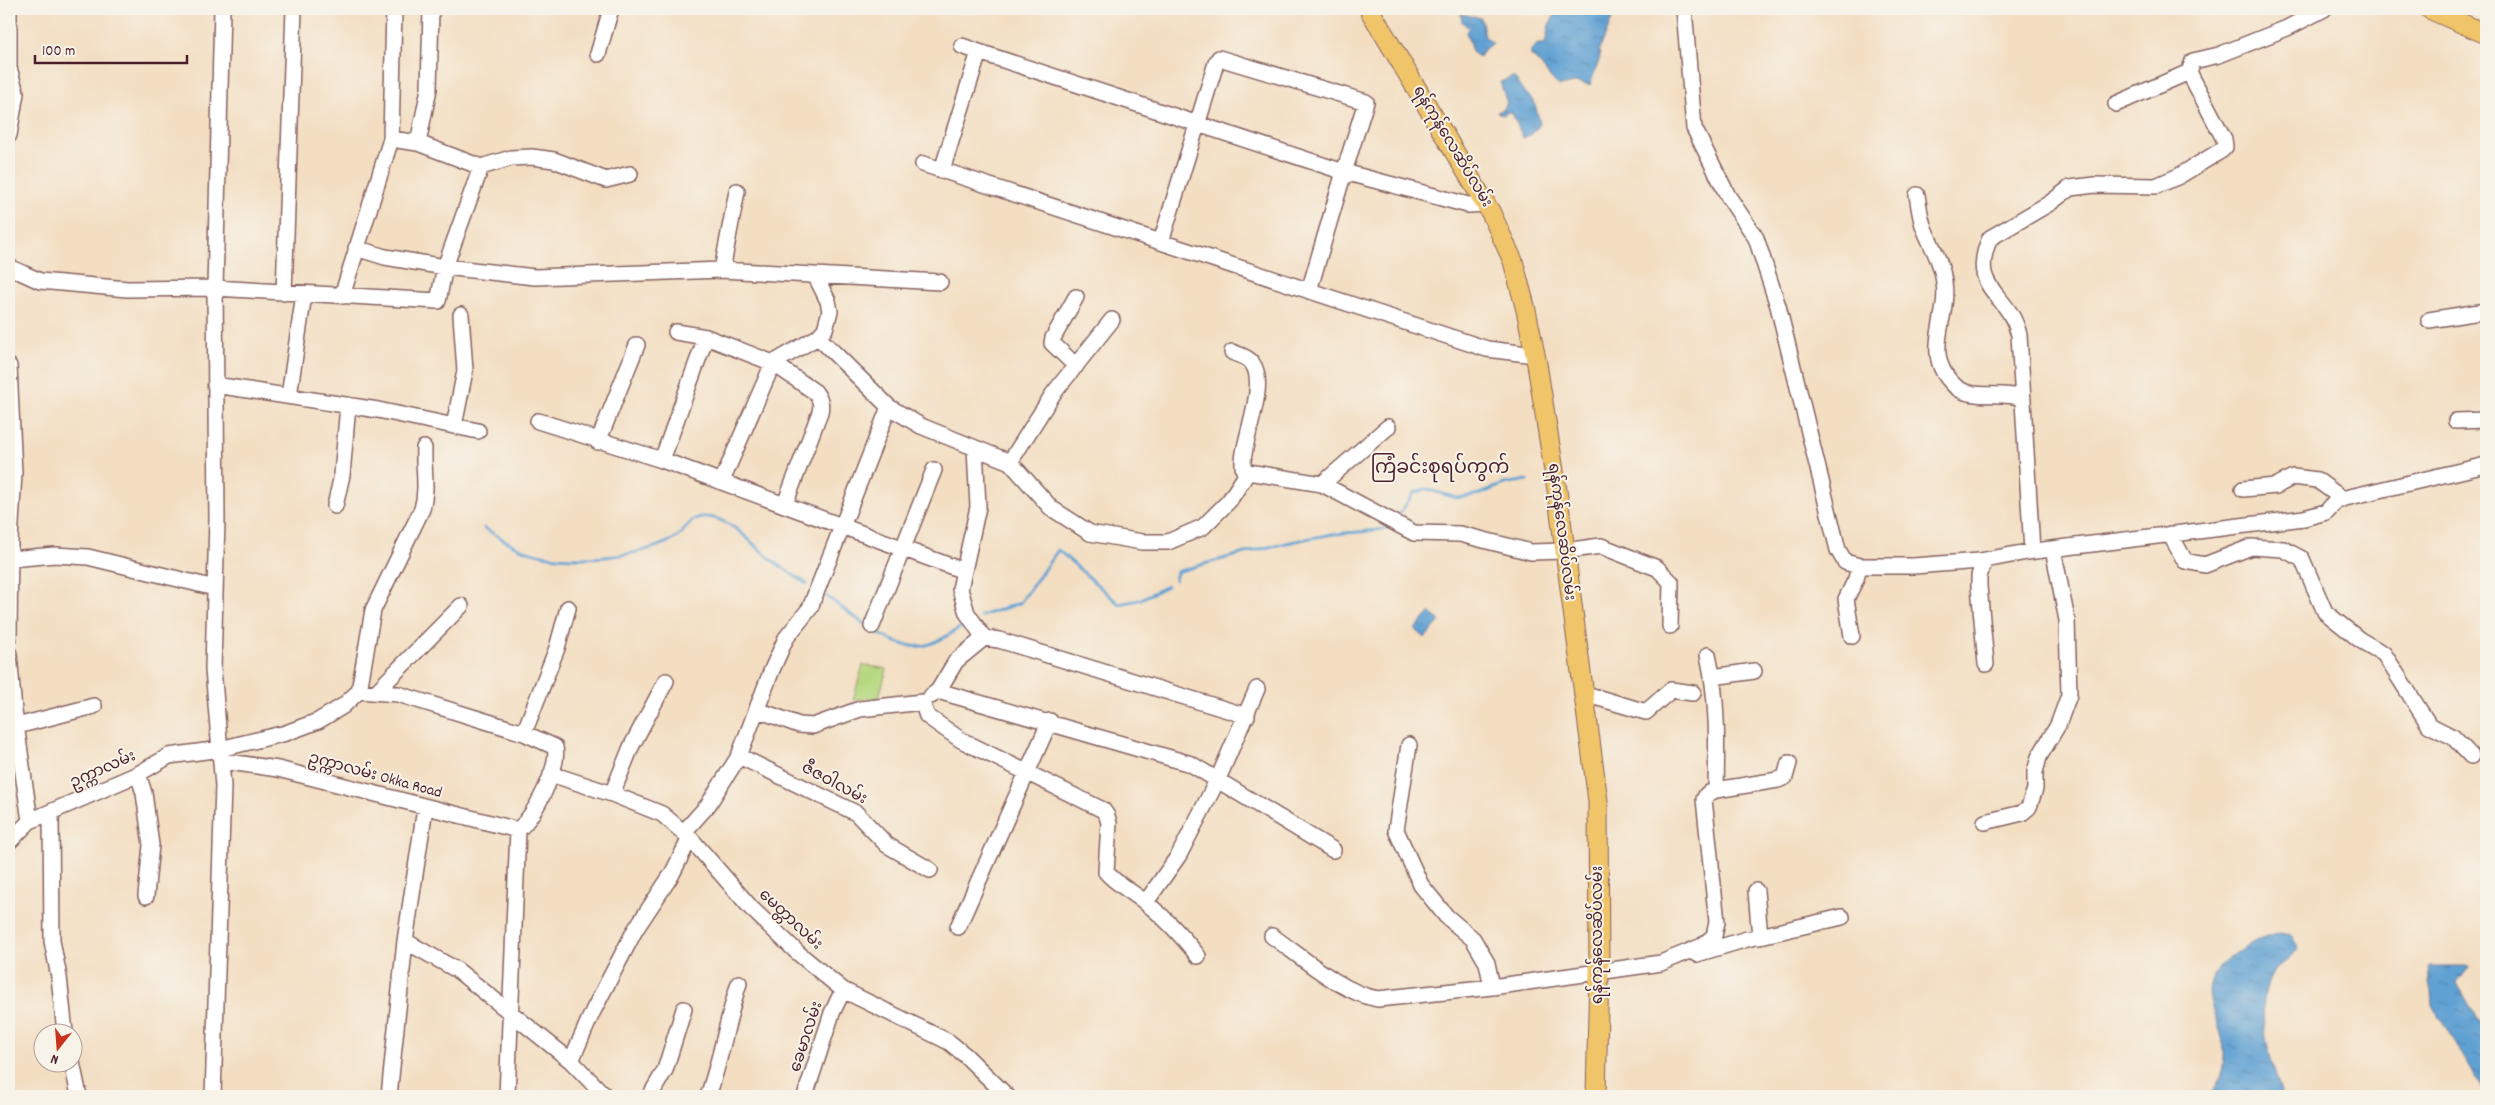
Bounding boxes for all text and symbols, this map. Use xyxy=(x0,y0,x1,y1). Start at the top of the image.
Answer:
scale bar xyxy=(35,32,188,64)
text: 100 m xyxy=(42,41,75,63)
street label: ရန်ကုန်လေဆိပ်လမ်း xyxy=(1406,81,1499,213)
district label: ကြံခင်းစုရပ်ကွက် xyxy=(1371,452,1509,483)
street label: ရန်ကုန်လေဆိပ်လမ်း xyxy=(1540,462,1583,602)
street label: ဥက္ကာလမ်း xyxy=(65,743,140,795)
street label: ဥက္ကာလမ်း Okka Road xyxy=(306,745,445,805)
street label: ဇီဇဝါလမ်း xyxy=(797,755,872,811)
street label: ရန်ကုန်လေဆိပ်လမ်း xyxy=(1585,866,1611,1004)
street label: မေတ္တာလမ်း xyxy=(753,883,829,956)
street label: ခေမာလမ်း xyxy=(783,998,829,1075)
north arrow xyxy=(32,1022,82,1072)
text: N xyxy=(48,1048,61,1069)

